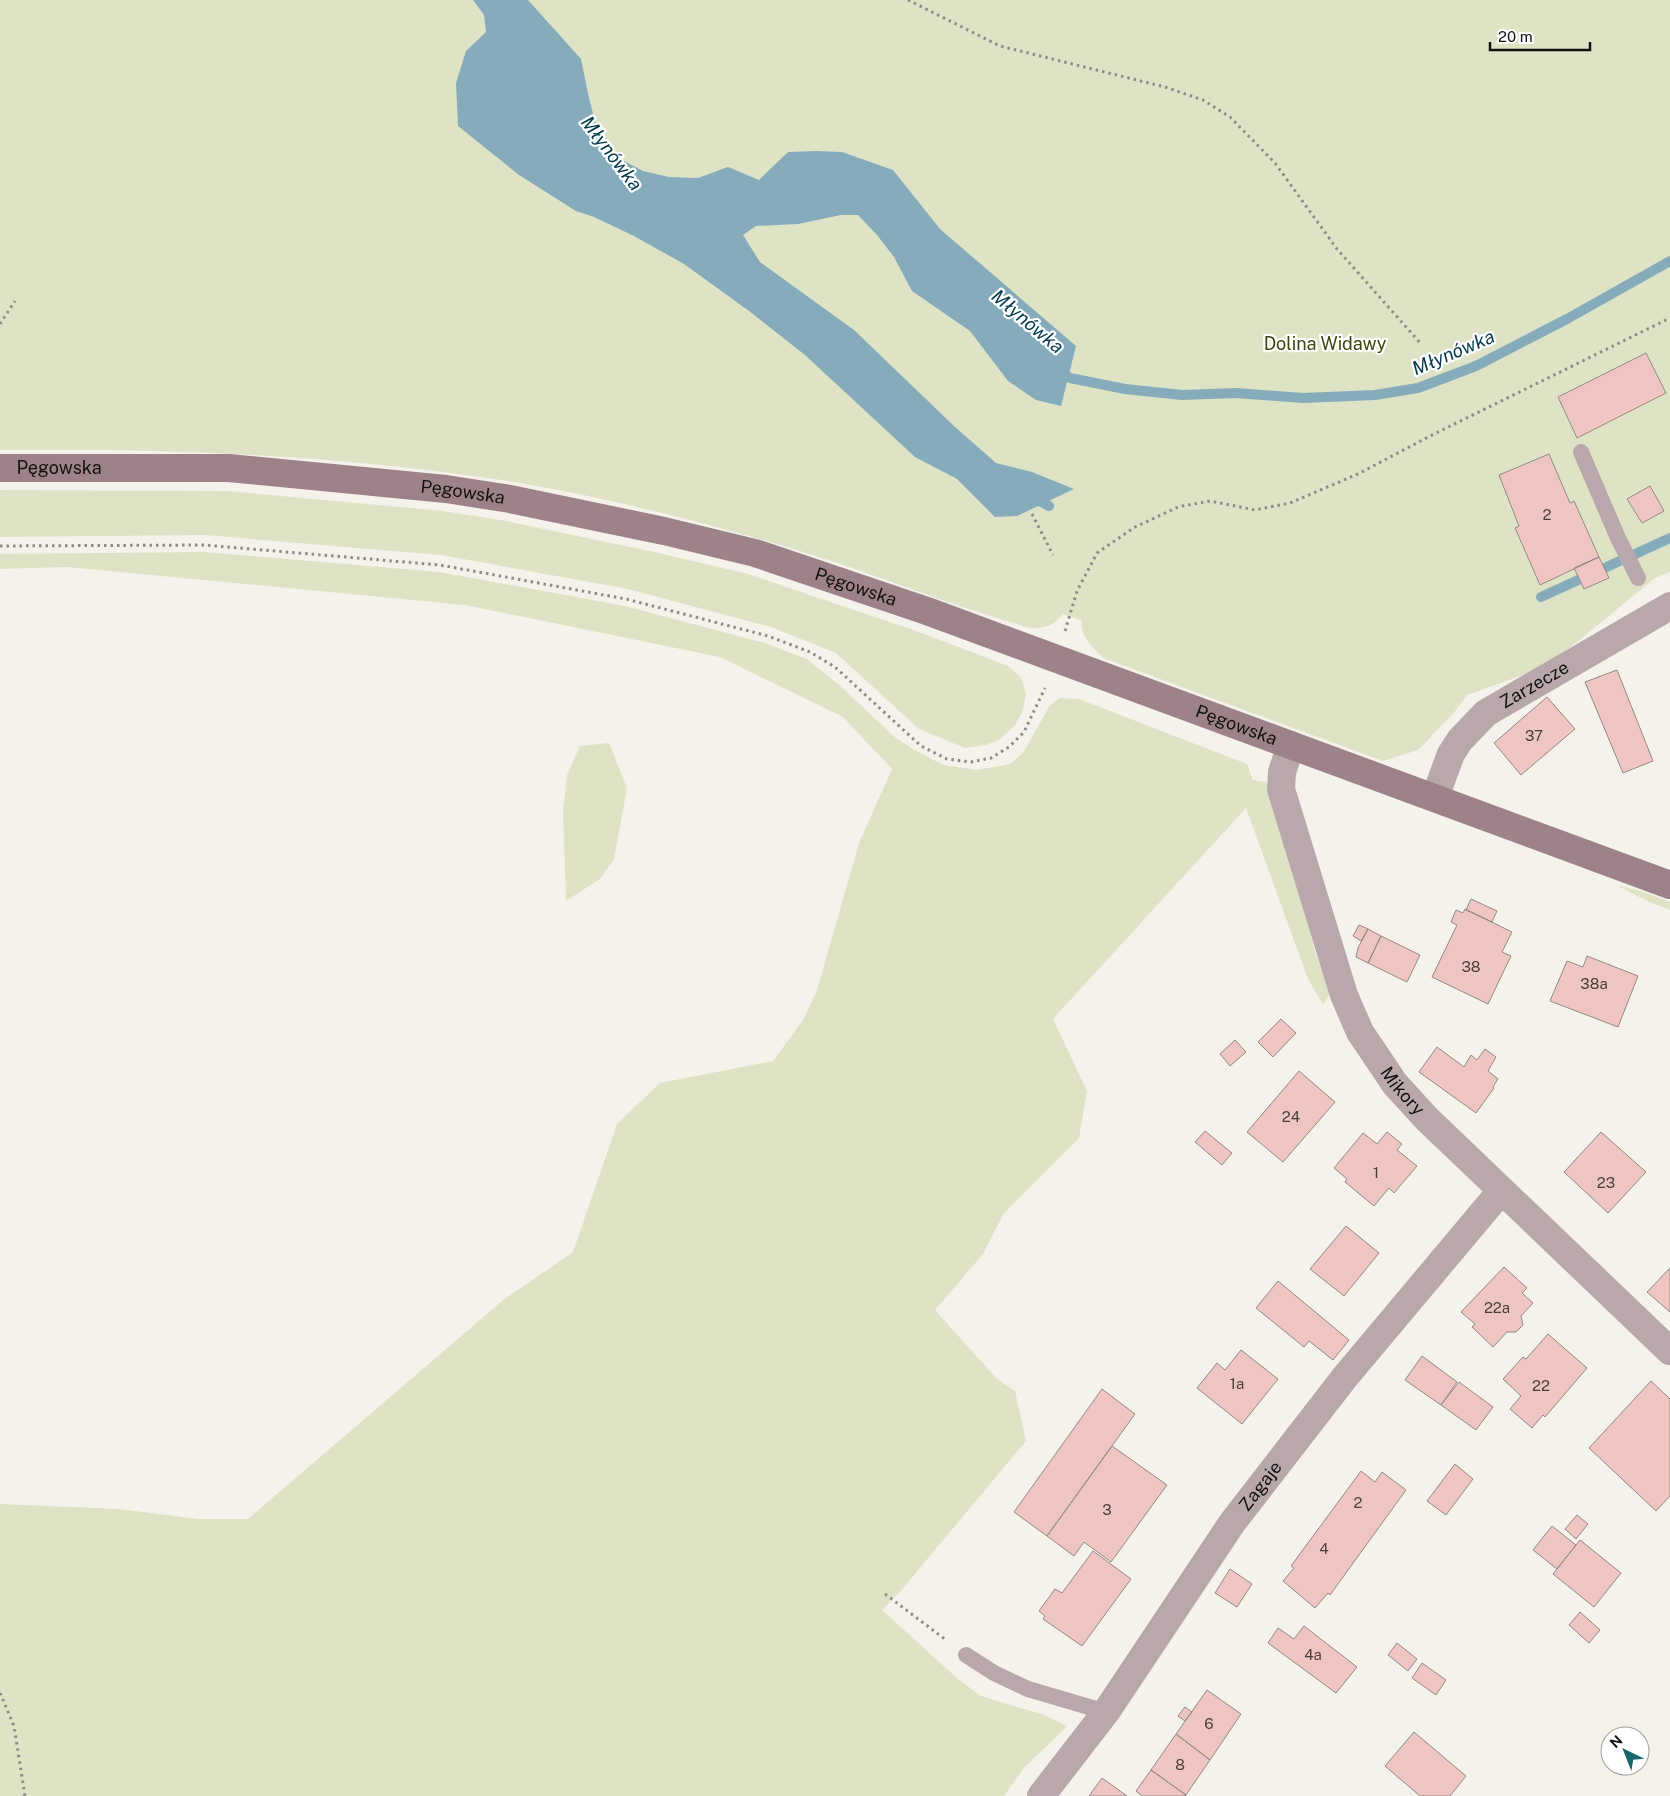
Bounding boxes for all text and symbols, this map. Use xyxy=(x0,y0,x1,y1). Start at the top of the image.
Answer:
scale bar xyxy=(1490,20,1590,52)
text: 20 m xyxy=(1498,28,1533,45)
water label: Młynówka xyxy=(577,111,647,195)
water label: Młynówka xyxy=(987,284,1069,358)
water label: Młynówka xyxy=(1408,325,1498,379)
park label: Dolina Widawy xyxy=(1264,333,1387,354)
street label: Pęgowska xyxy=(16,457,102,478)
street label: Pęgowska xyxy=(420,476,507,508)
house number: 2 xyxy=(1543,506,1552,523)
street label: Pęgowska xyxy=(812,563,900,610)
street label: Zarzecze xyxy=(1496,656,1572,713)
street label: Pęgowska xyxy=(1193,700,1280,749)
house number: 37 xyxy=(1525,727,1543,744)
house number: 38 xyxy=(1461,958,1481,975)
house number: 38a xyxy=(1580,975,1608,992)
street label: Mikory xyxy=(1376,1062,1430,1120)
house number: 24 xyxy=(1282,1108,1300,1125)
house number: 1 xyxy=(1373,1164,1379,1181)
house number: 23 xyxy=(1597,1174,1615,1191)
house number: 22a xyxy=(1484,1299,1510,1316)
house number: 1a xyxy=(1230,1375,1244,1392)
house number: 22 xyxy=(1532,1377,1550,1394)
street label: Zagaje xyxy=(1234,1457,1286,1515)
house number: 2 xyxy=(1354,1494,1363,1511)
house number: 3 xyxy=(1102,1501,1112,1518)
house number: 4 xyxy=(1319,1540,1329,1557)
house number: 4a xyxy=(1304,1646,1322,1663)
house number: 6 xyxy=(1204,1715,1214,1732)
north arrow xyxy=(1600,1726,1650,1776)
text: N xyxy=(1607,1732,1626,1751)
house number: 8 xyxy=(1175,1756,1185,1773)

